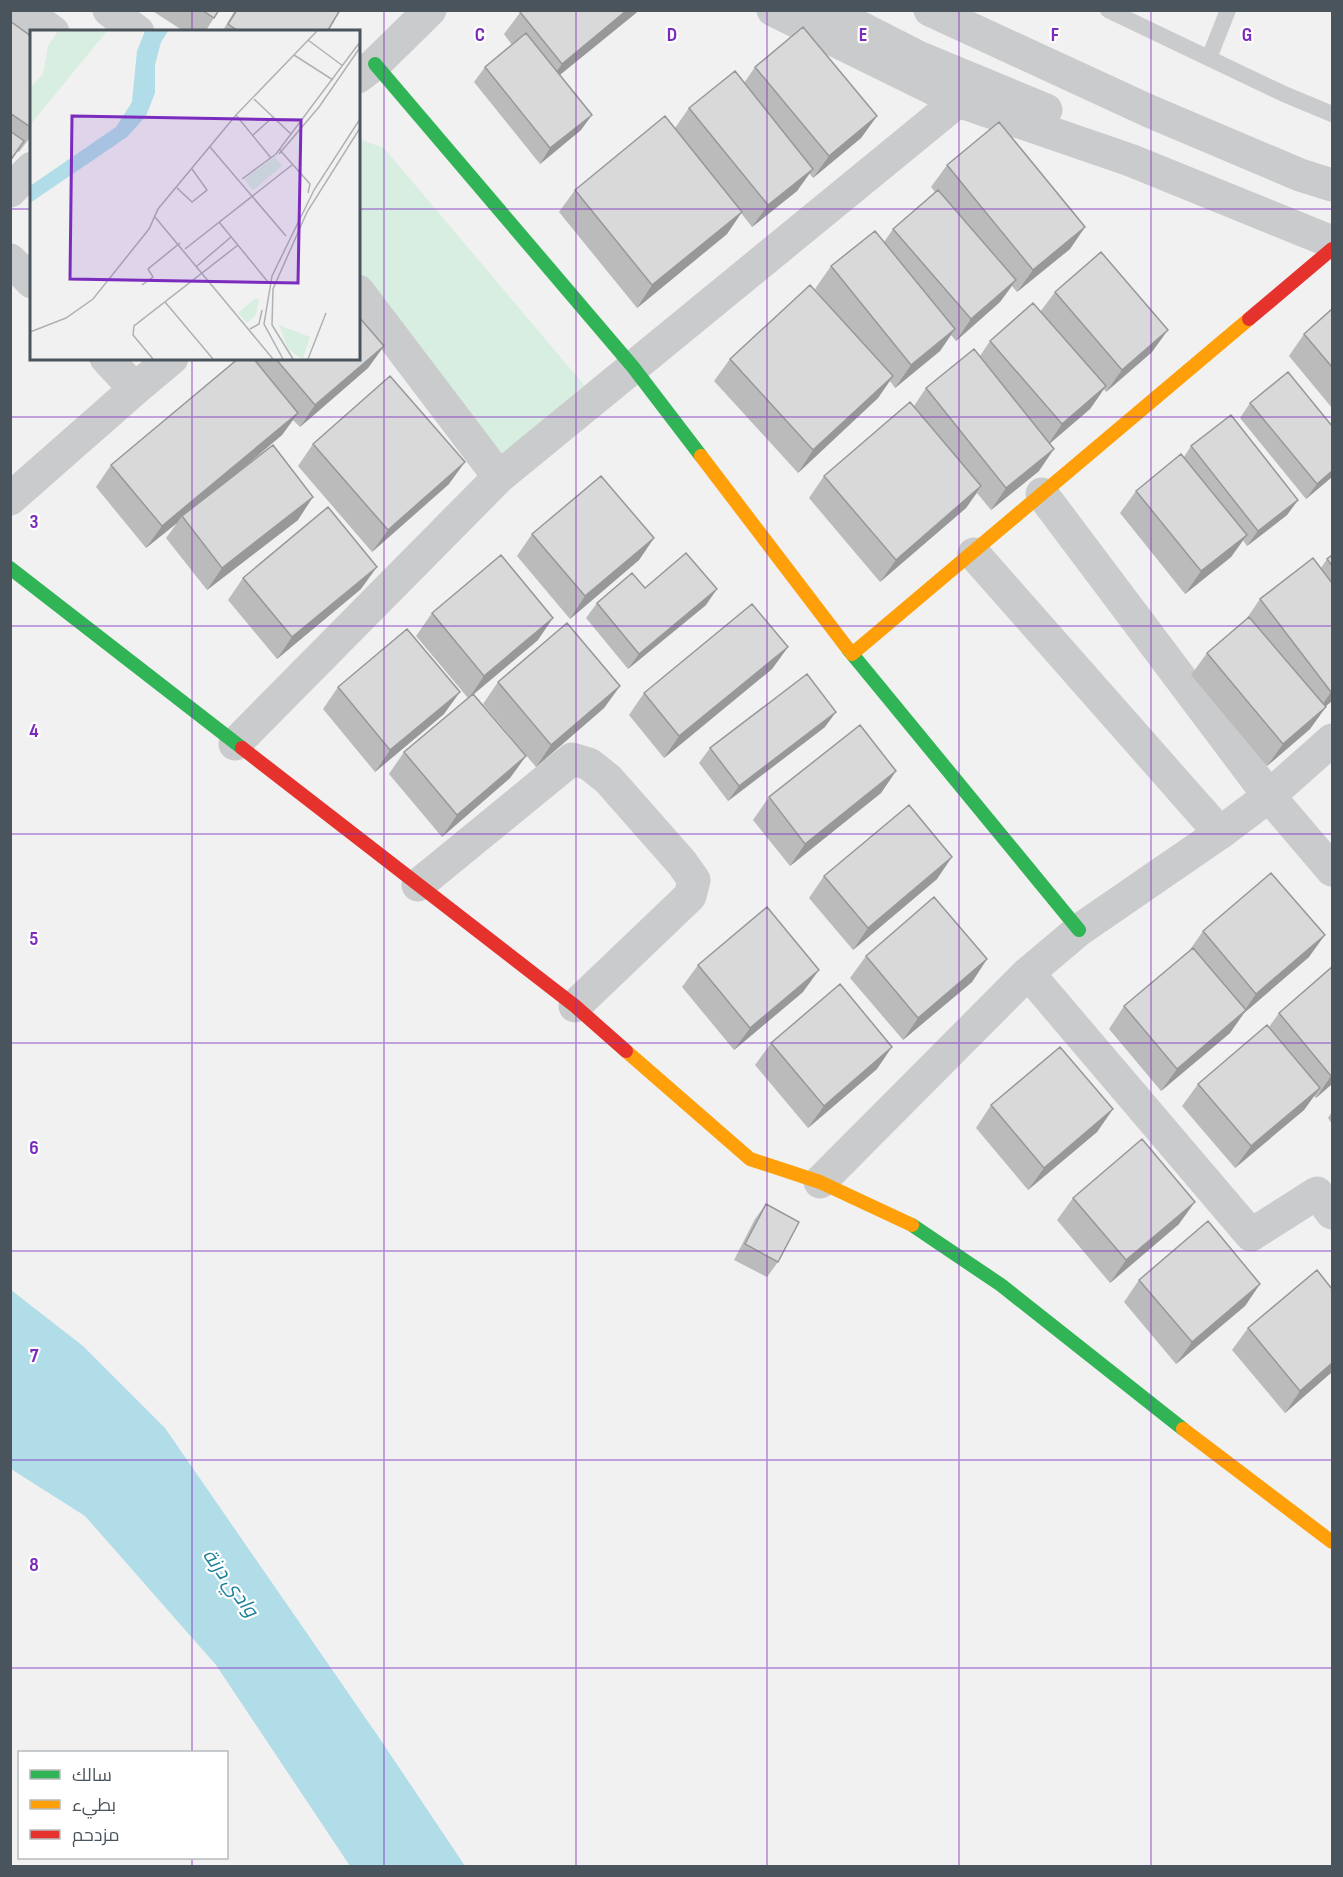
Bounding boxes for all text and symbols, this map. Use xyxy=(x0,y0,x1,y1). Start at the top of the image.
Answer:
text: C xyxy=(475,23,485,47)
text: D xyxy=(667,23,677,47)
text: E xyxy=(859,23,867,47)
text: F xyxy=(1051,23,1059,47)
text: G xyxy=(1242,23,1252,47)
inset map xyxy=(30,30,360,360)
text: 3 xyxy=(30,510,39,534)
text: 4 xyxy=(29,719,39,743)
text: 5 xyxy=(30,927,39,951)
text: 6 xyxy=(29,1136,39,1160)
text: 7 xyxy=(30,1344,39,1368)
water label: وادي درنة xyxy=(195,1544,264,1625)
text: 8 xyxy=(29,1553,39,1577)
legend xyxy=(18,1751,228,1859)
text: سالك xyxy=(72,1765,112,1786)
text: بطيء xyxy=(72,1795,116,1819)
text: مزدحم xyxy=(72,1825,120,1847)

